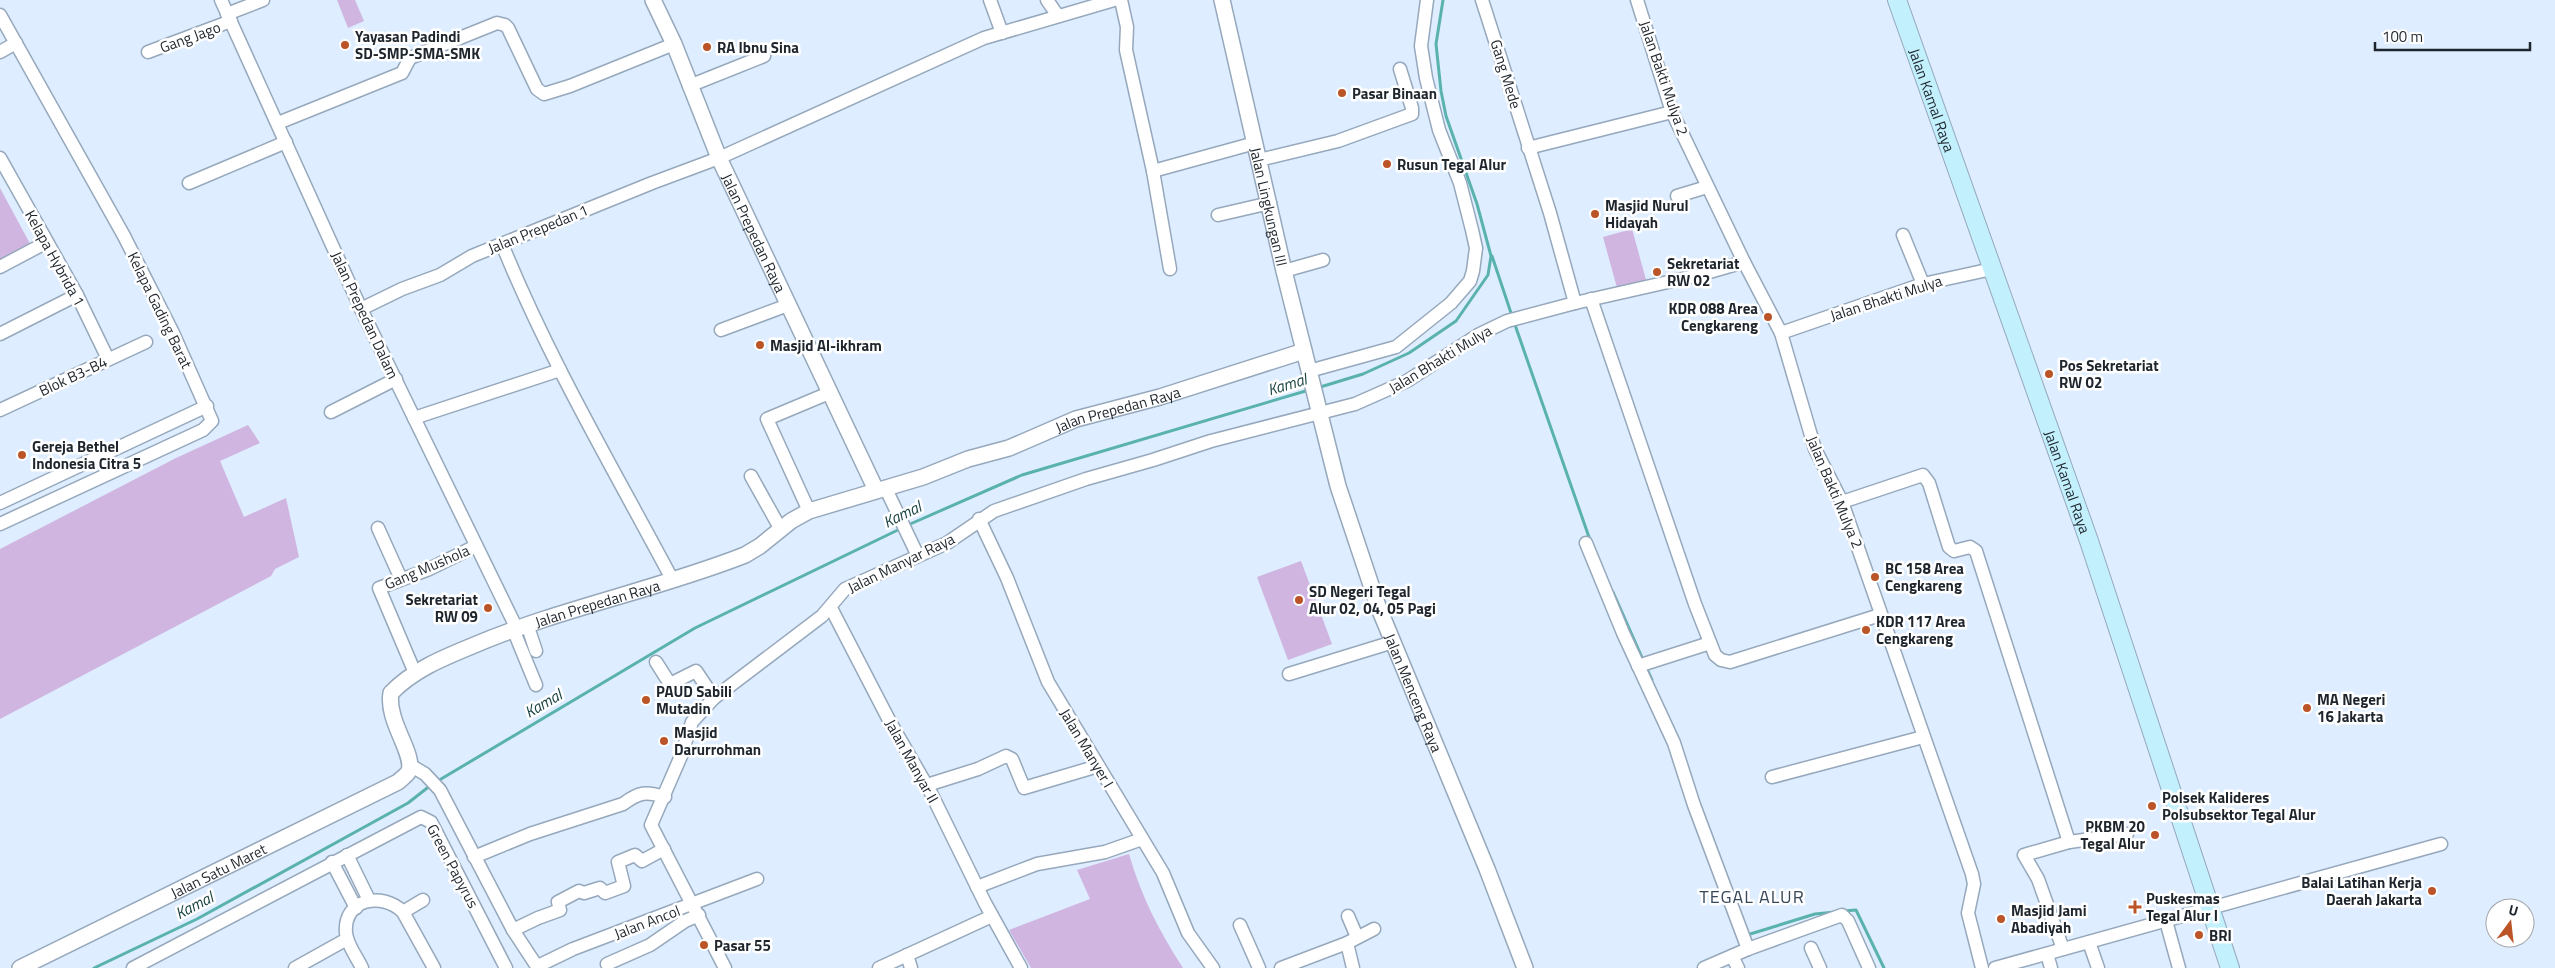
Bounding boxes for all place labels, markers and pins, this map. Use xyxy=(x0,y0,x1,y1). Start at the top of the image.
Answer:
place label: Yayasan Padindi SD-SMP-SMA-SMK xyxy=(355,25,480,65)
place label: RA Ibnu Sina xyxy=(717,36,799,59)
marker: Yayasan Padindi SD-SMP-SMA-SMK xyxy=(339,39,351,51)
marker: RA Ibnu Sina xyxy=(701,41,713,53)
place label: Pasar Binaan xyxy=(1352,82,1437,105)
marker: Pasar Binaan xyxy=(1336,87,1348,99)
place label: Rusun Tegal Alur xyxy=(1397,153,1506,176)
marker: Rusun Tegal Alur xyxy=(1381,158,1393,170)
place label: Masjid Nurul Hidayah xyxy=(1605,194,1689,234)
marker: Masjid Nurul Hidayah xyxy=(1589,208,1601,220)
place label: Sekretariat RW 02 xyxy=(1667,252,1740,292)
marker: Sekretariat RW 02 xyxy=(1651,266,1663,278)
place label: KDR 088 Area Cengkareng xyxy=(1669,297,1758,337)
marker: KDR 088 Area Cengkareng xyxy=(1762,311,1774,323)
place label: Masjid Al-ikhram xyxy=(770,334,882,357)
marker: Masjid Al-ikhram xyxy=(754,339,766,351)
place label: Pos Sekretariat RW 02 xyxy=(2059,354,2159,394)
marker: Pos Sekretariat RW 02 xyxy=(2043,368,2055,380)
place label: Gereja Bethel Indonesia Citra 5 xyxy=(32,435,141,475)
marker: Gereja Bethel Indonesia Citra 5 xyxy=(16,449,28,461)
place label: BC 158 Area Cengkareng xyxy=(1885,557,1964,597)
marker: BC 158 Area Cengkareng xyxy=(1869,571,1881,583)
place label: SD Negeri Tegal Alur 02, 04, 05 Pagi xyxy=(1309,580,1436,620)
place label: Sekretariat RW 09 xyxy=(406,588,479,628)
marker: SD Negeri Tegal Alur 02, 04, 05 Pagi xyxy=(1293,594,1305,606)
marker: Sekretariat RW 09 xyxy=(482,602,494,614)
place label: KDR 117 Area Cengkareng xyxy=(1876,610,1966,650)
marker: KDR 117 Area Cengkareng xyxy=(1860,624,1872,636)
place label: PAUD Sabili Mutadin xyxy=(656,680,732,720)
place label: MA Negeri 16 Jakarta xyxy=(2317,688,2385,728)
marker: PAUD Sabili Mutadin xyxy=(640,694,652,706)
marker: MA Negeri 16 Jakarta xyxy=(2301,702,2313,714)
place label: Masjid Darurrohman xyxy=(674,721,761,761)
marker: Masjid Darurrohman xyxy=(658,735,670,747)
place label: Polsek Kalideres Polsubsektor Tegal Alur xyxy=(2162,786,2316,826)
marker: Polsek Kalideres Polsubsektor Tegal Alur xyxy=(2146,800,2158,812)
place label: PKBM 20 Tegal Alur xyxy=(2081,815,2146,855)
marker: PKBM 20 Tegal Alur xyxy=(2149,829,2161,841)
place label: Balai Latihan Kerja Daerah Jakarta xyxy=(2301,871,2422,911)
marker: Balai Latihan Kerja Daerah Jakarta xyxy=(2426,885,2438,897)
place label: Puskesmas Tegal Alur I xyxy=(2146,887,2220,927)
place label: Masjid Jami Abadiyah xyxy=(2011,899,2087,939)
marker: Puskesmas Tegal Alur I xyxy=(2128,900,2142,914)
marker: Masjid Jami Abadiyah xyxy=(1995,913,2007,925)
place label: BRI xyxy=(2209,924,2232,947)
marker: BRI xyxy=(2193,929,2205,941)
place label: Pasar 55 xyxy=(714,934,771,957)
marker: Pasar 55 xyxy=(698,939,710,951)

